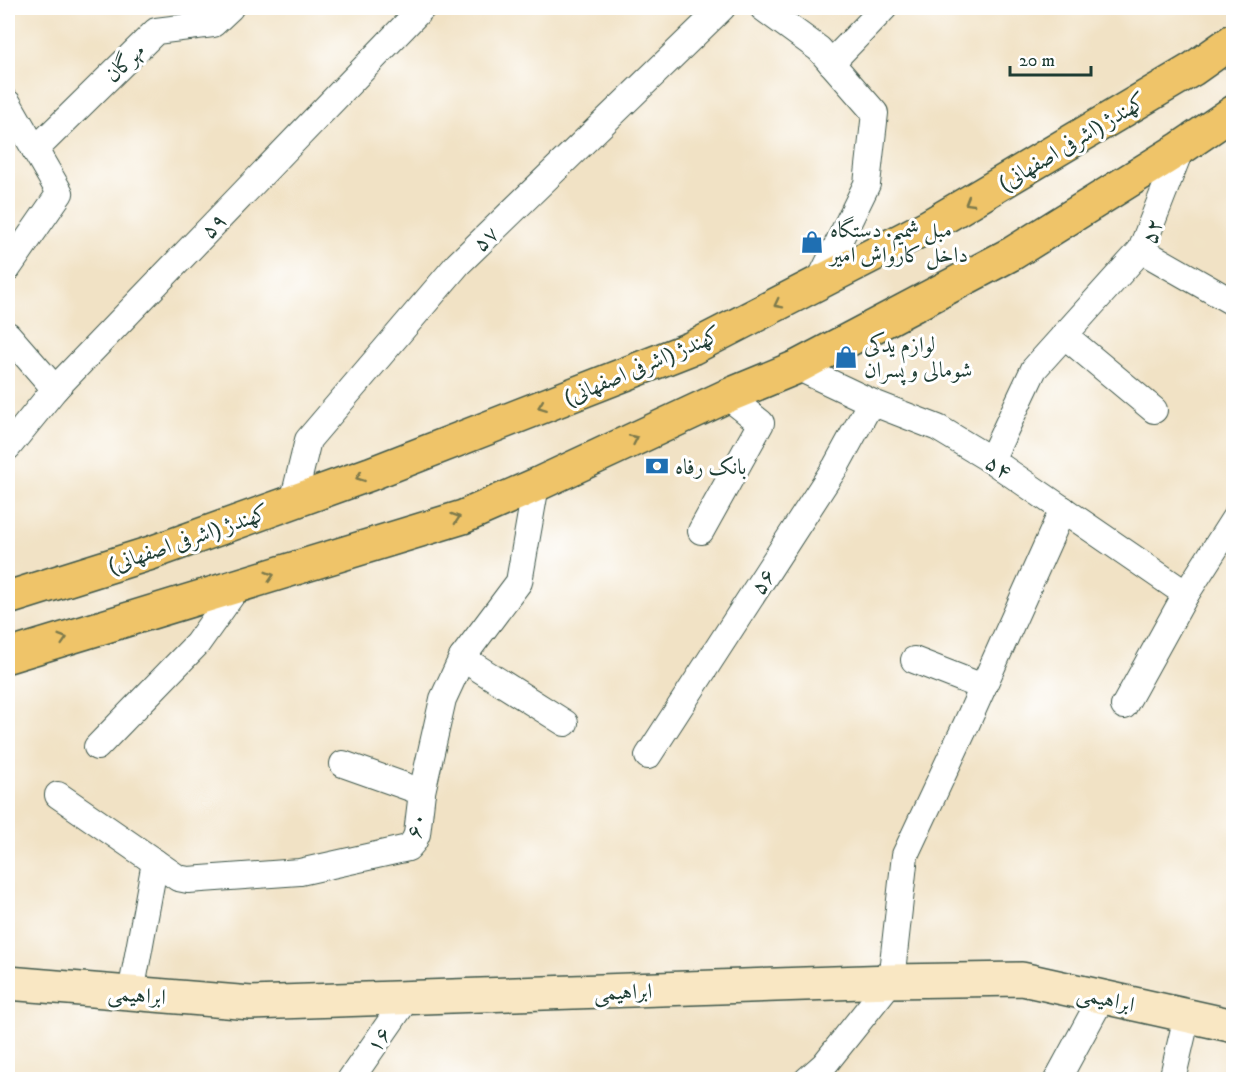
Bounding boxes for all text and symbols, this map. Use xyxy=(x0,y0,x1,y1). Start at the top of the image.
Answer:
street label: مهرگان xyxy=(99,37,151,89)
scale bar xyxy=(1010,39,1091,77)
text: 20 m xyxy=(1019,50,1055,72)
street label: کهندژ (اشرفی اصفهانی) xyxy=(994,87,1152,197)
one-way arrow xyxy=(965,195,975,207)
street label: ۵۹ xyxy=(195,207,233,245)
street label: ۵۲ xyxy=(1136,215,1169,248)
place label: مبل شمیم. دستگاه داخل کارواش امیر xyxy=(828,216,968,270)
street label: ۵۷ xyxy=(467,220,505,258)
shop icon: مبل شمیم. دستگاه داخل کارواش امیر xyxy=(799,229,825,255)
one-way arrow xyxy=(774,296,785,308)
street label: کهندژ (اشرفی اصفهانی) xyxy=(560,321,725,412)
place label: لوازم یدکی شومالی و پسران xyxy=(864,331,972,386)
shop icon: لوازم یدکی شومالی و پسران xyxy=(833,344,859,370)
one-way arrow xyxy=(537,399,548,412)
one-way arrow xyxy=(628,435,639,447)
street label: ۵۴ xyxy=(980,449,1016,486)
bank icon: بانک رفاه xyxy=(644,453,670,479)
place label: بانک رفاه xyxy=(675,454,746,481)
one-way arrow xyxy=(355,470,366,483)
street label: کهندژ (اشرفی اصفهانی) xyxy=(105,499,272,580)
one-way arrow xyxy=(450,513,461,526)
street label: ۵۶ xyxy=(745,564,782,600)
one-way arrow xyxy=(264,571,275,583)
one-way arrow xyxy=(57,634,68,646)
street label: ۶۰ xyxy=(400,809,433,841)
street label: ابراهیمی xyxy=(593,978,653,1008)
street label: ابراهیمی xyxy=(107,980,167,1012)
street label: ابراهیمی xyxy=(1074,980,1137,1020)
street label: ۱۶ xyxy=(361,1022,398,1058)

